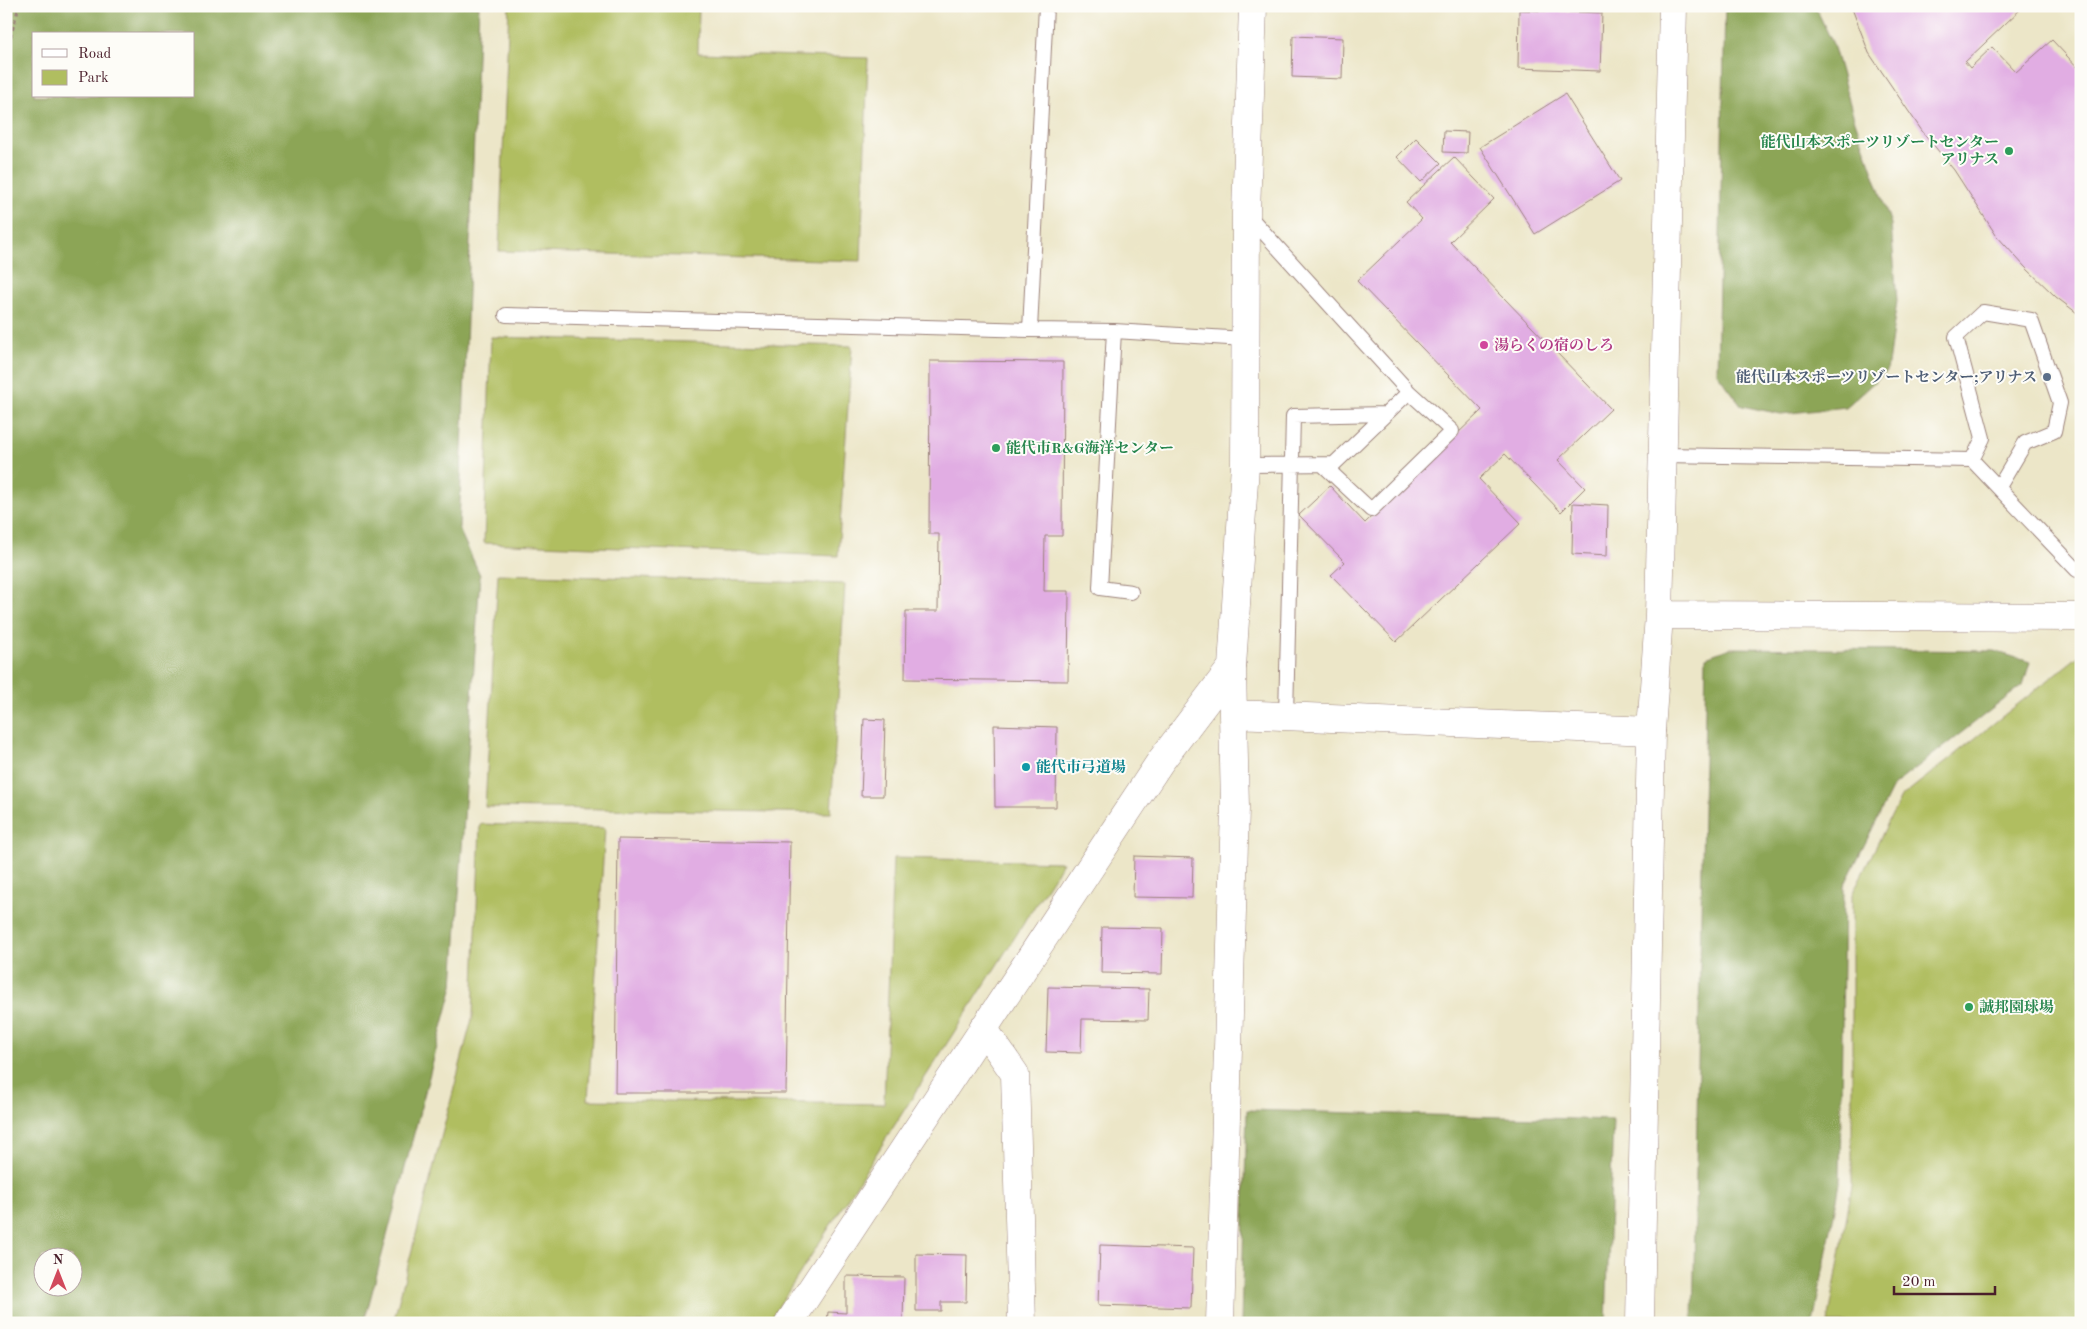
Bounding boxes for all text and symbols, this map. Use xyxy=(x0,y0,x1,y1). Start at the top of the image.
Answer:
legend xyxy=(32,32,195,98)
text: Road xyxy=(78,47,112,62)
text: Park xyxy=(78,71,109,86)
place label: 能代山本スポーツリゾートセンター アリナス xyxy=(1761,133,1999,168)
marker: 能代山本スポーツリゾートセンター アリナス xyxy=(2003,145,2015,157)
place label: 湯らくの宿のしろ xyxy=(1494,337,1614,354)
marker: 湯らくの宿のしろ xyxy=(1478,339,1490,351)
place label: 能代山本スポーツリゾートセンター;アリナス xyxy=(1736,368,2037,386)
marker: 能代山本スポーツリゾートセンター;アリナス xyxy=(2041,371,2053,383)
place label: 能代市R&G海洋センター xyxy=(1006,439,1174,457)
marker: 能代市R&G海洋センター xyxy=(990,442,1002,454)
place label: 能代市弓道場 xyxy=(1036,758,1126,776)
marker: 能代市弓道場 xyxy=(1020,761,1032,773)
place label: 誠邦園球場 xyxy=(1979,999,2054,1016)
marker: 誠邦園球場 xyxy=(1963,1001,1975,1013)
north arrow xyxy=(32,1246,82,1296)
text: N xyxy=(53,1253,64,1267)
scale bar xyxy=(1894,1264,1996,1296)
text: 20 m xyxy=(1902,1275,1936,1290)

